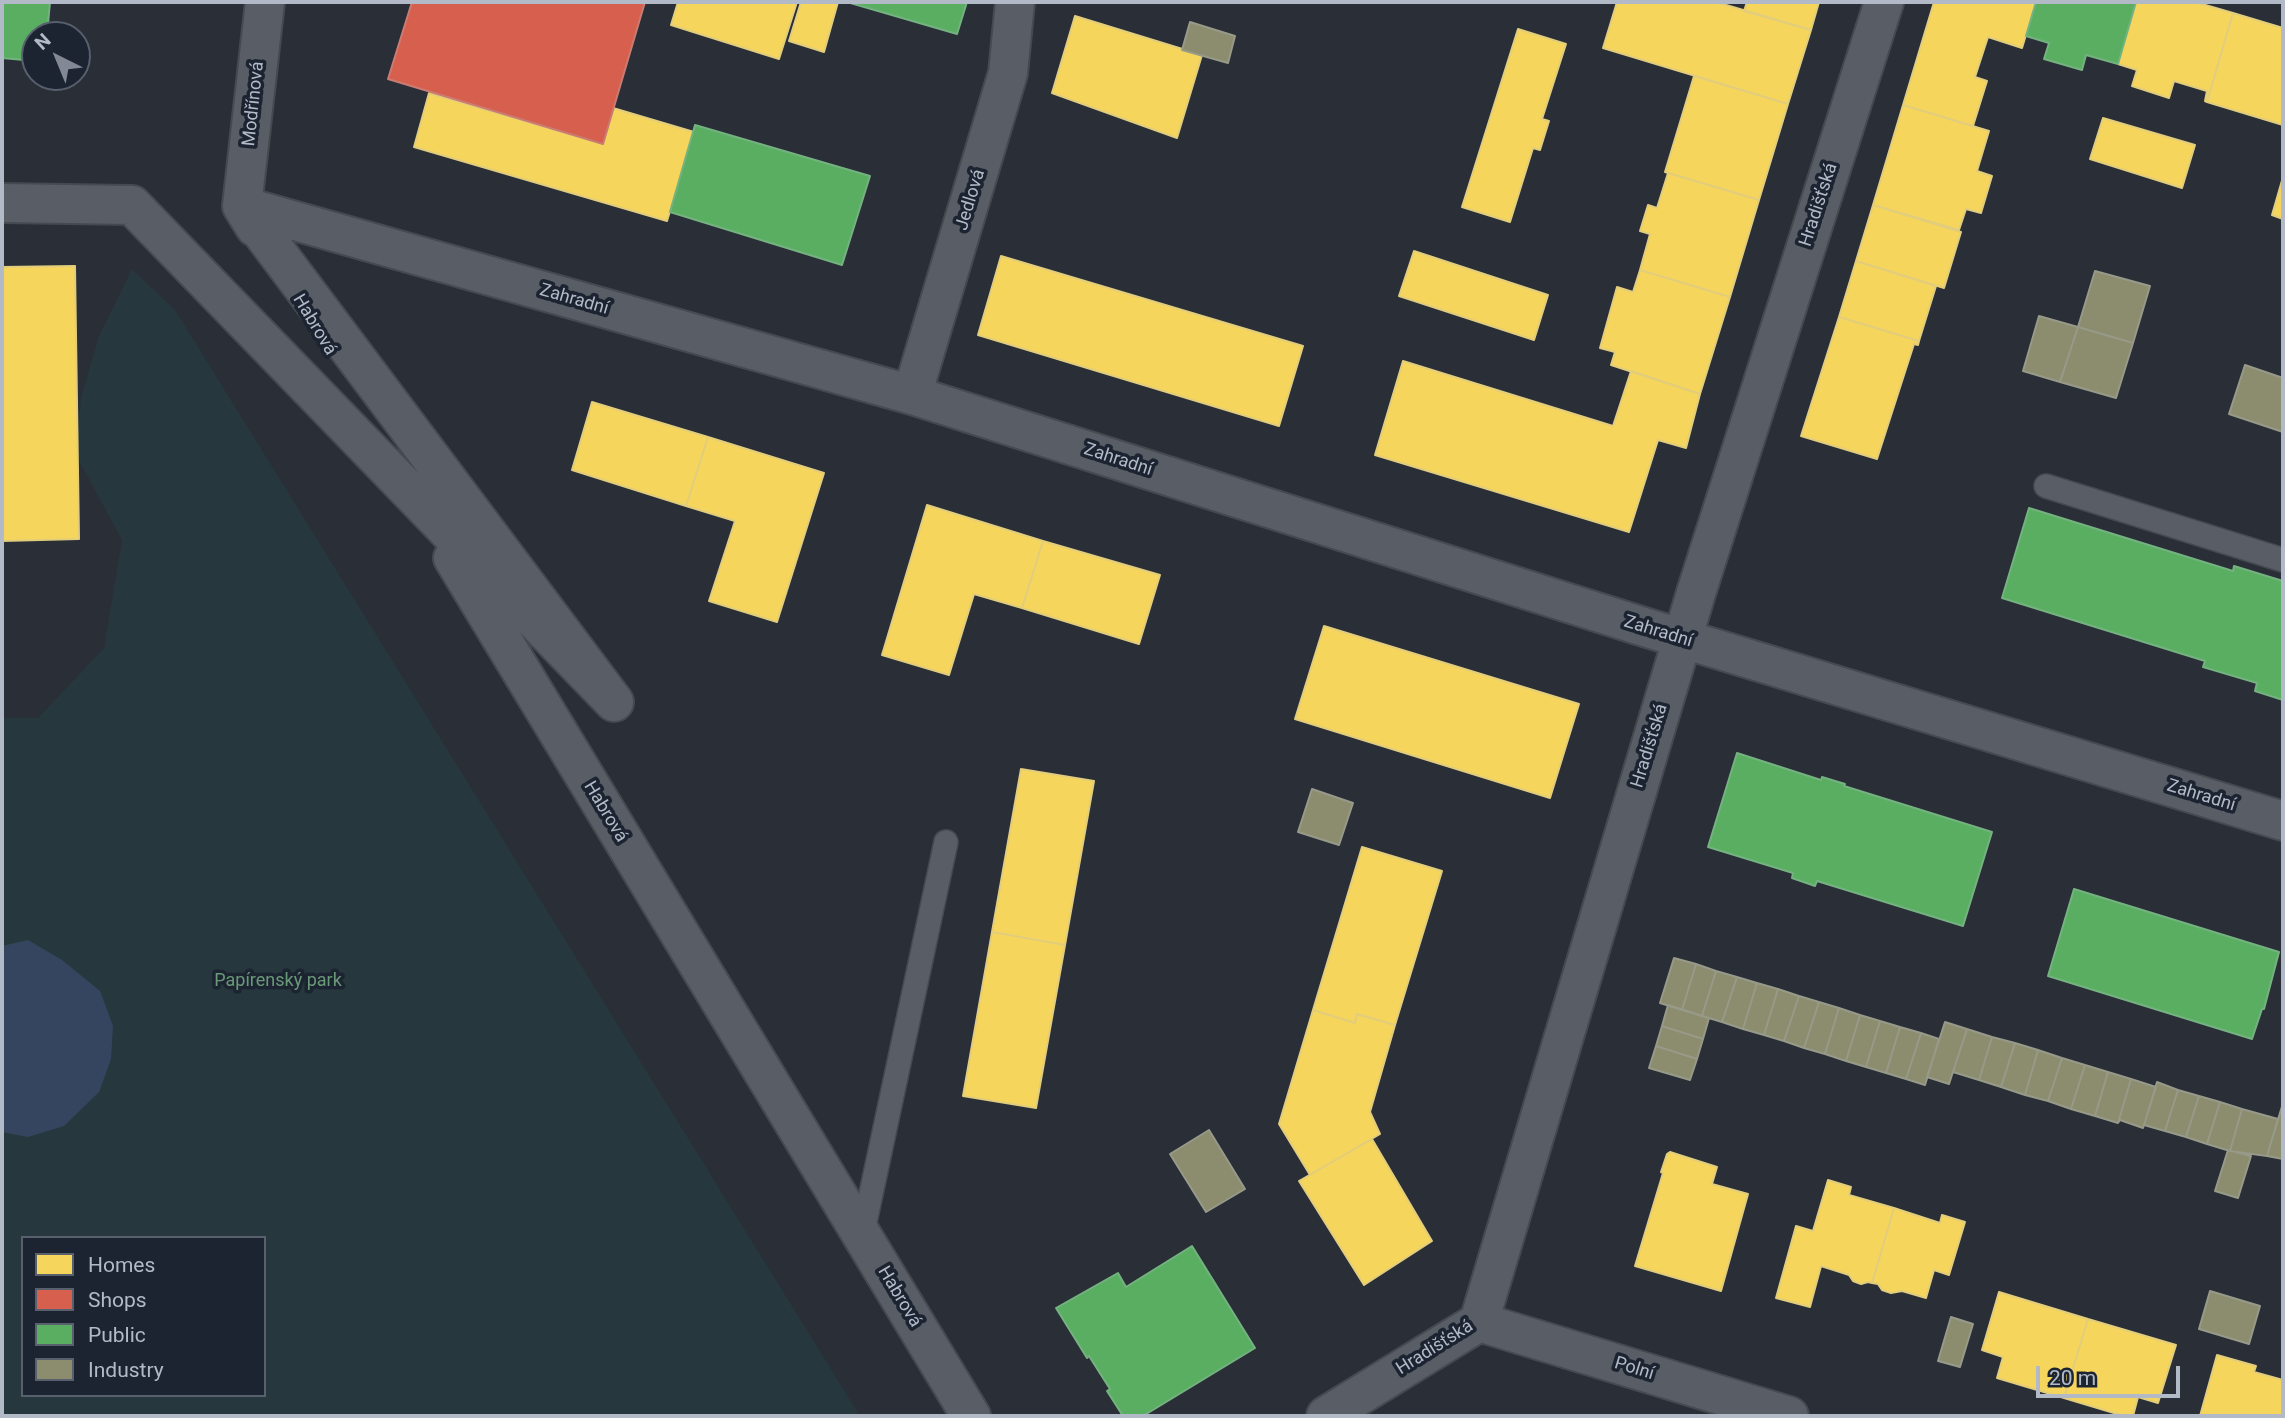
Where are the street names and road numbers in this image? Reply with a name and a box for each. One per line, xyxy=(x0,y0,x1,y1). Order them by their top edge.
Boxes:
street label: Modřínová xyxy=(239,61,269,147)
street label: Hradišťská xyxy=(1795,160,1843,250)
street label: Jedlová xyxy=(952,167,990,233)
street label: Zahradní xyxy=(537,280,611,320)
street label: Habrová xyxy=(287,291,341,359)
street label: Zahradní xyxy=(1081,439,1155,481)
street label: Zahradní xyxy=(1621,611,1695,653)
street label: Hradišťská xyxy=(1627,701,1673,791)
street label: Zahradní xyxy=(2164,775,2238,817)
street label: Habrová xyxy=(578,778,632,846)
street label: Habrová xyxy=(872,1263,926,1331)
street label: Hradišťská xyxy=(1393,1316,1477,1380)
street label: Polní xyxy=(1612,1353,1656,1385)

